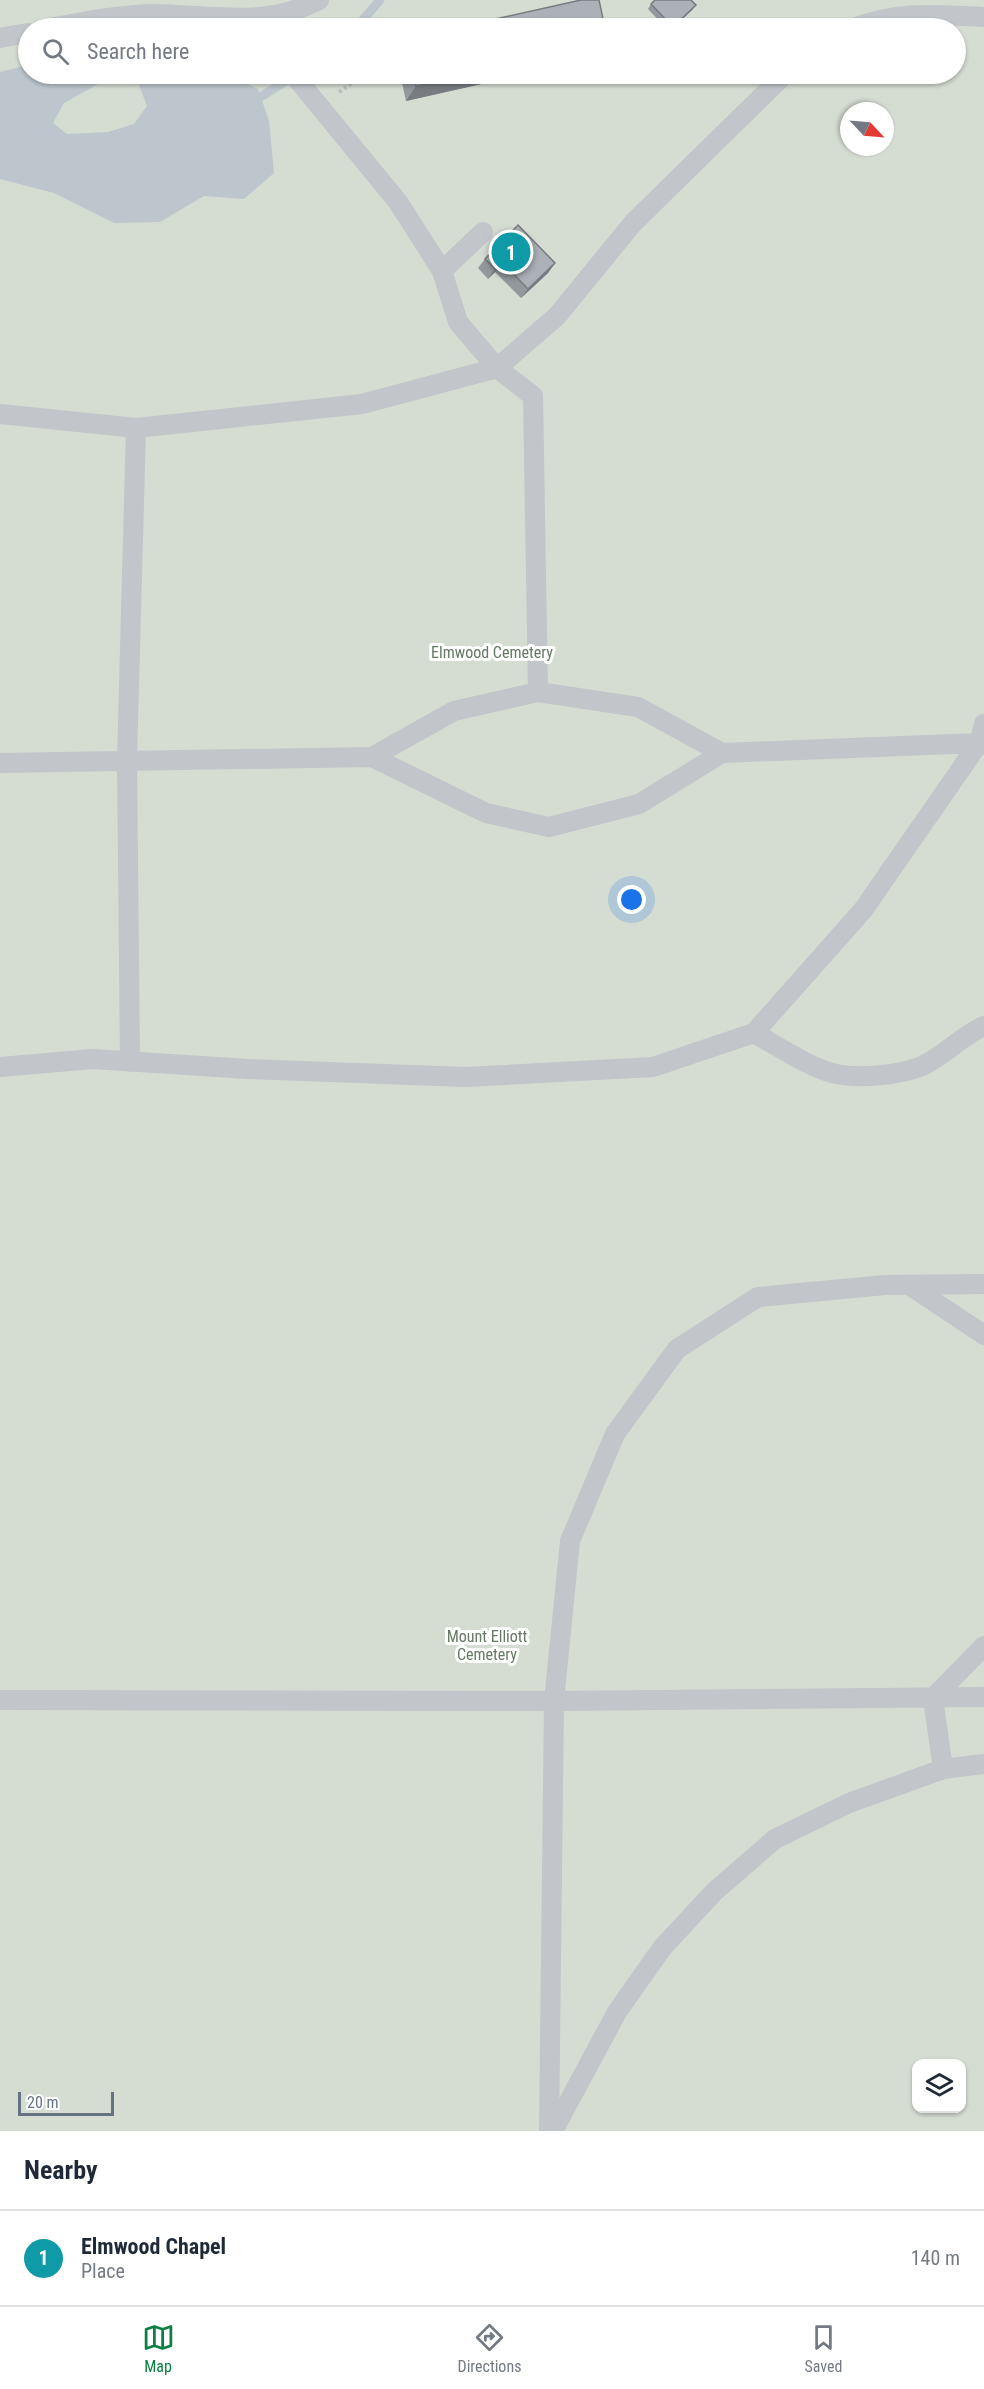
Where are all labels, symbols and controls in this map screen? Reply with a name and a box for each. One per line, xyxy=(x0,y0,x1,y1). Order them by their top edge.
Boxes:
search box xyxy=(18,18,966,84)
icon: search xyxy=(39,35,72,68)
text: Search here xyxy=(87,39,189,64)
north arrow xyxy=(840,102,894,156)
pin: 1 xyxy=(492,230,530,274)
park label: Elmwood Cemetery xyxy=(431,643,553,662)
your location xyxy=(617,885,646,914)
park label: Mount Elliott Cemetery xyxy=(447,1627,528,1664)
map controls xyxy=(912,2059,966,2113)
button: layers xyxy=(912,2059,966,2113)
scale bar xyxy=(18,2089,114,2116)
text: 20 m xyxy=(27,2093,59,2112)
text: Nearby xyxy=(24,2155,98,2185)
text: Elmwood Chapel xyxy=(81,2234,226,2259)
text: 1 xyxy=(38,2246,49,2270)
text: 140 m xyxy=(911,2246,960,2270)
text: Place xyxy=(81,2259,125,2283)
tab: Map xyxy=(142,2321,175,2376)
tab: Directions xyxy=(458,2321,521,2376)
tab: Saved xyxy=(804,2321,842,2376)

